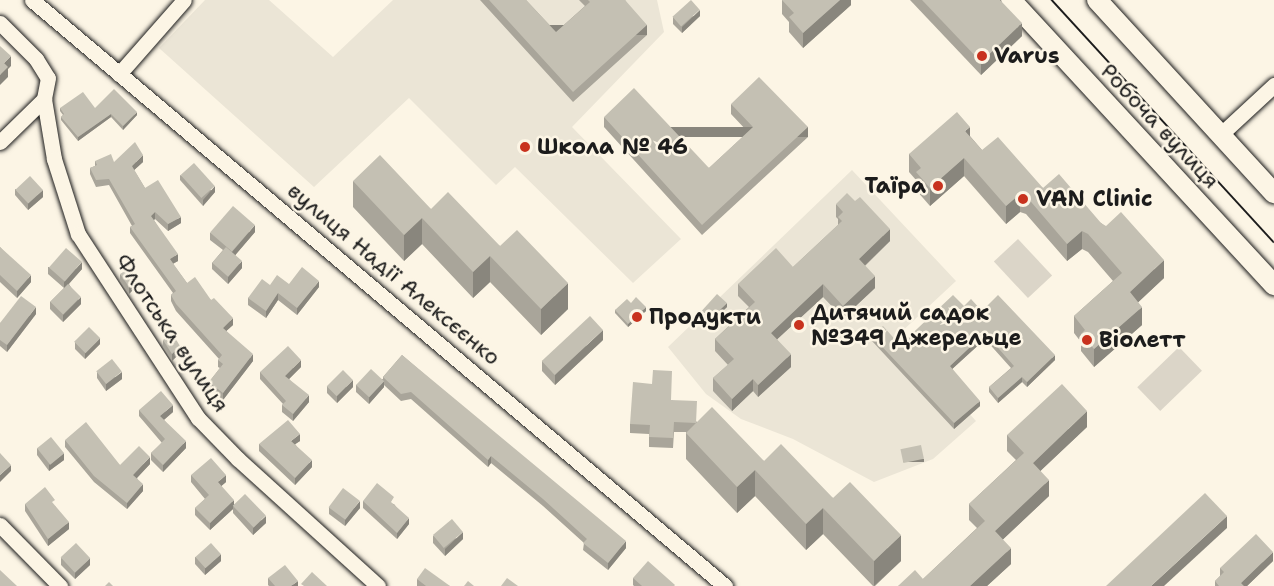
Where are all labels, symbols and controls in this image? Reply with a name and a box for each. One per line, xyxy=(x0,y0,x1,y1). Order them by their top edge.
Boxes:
place label: Varus xyxy=(994,43,1060,69)
marker: Varus xyxy=(975,49,989,63)
street label: Робоча вулиця xyxy=(1095,58,1225,194)
place label: Школа № 46 xyxy=(537,134,688,160)
marker: Школа № 46 xyxy=(518,140,532,154)
place label: Таїра xyxy=(864,173,926,199)
street label: вулиця Надії Алексєєнко xyxy=(282,177,506,371)
marker: Таїра xyxy=(931,179,945,193)
place label: VAN Clinic xyxy=(1036,186,1153,212)
marker: VAN Clinic xyxy=(1014,190,1032,208)
street label: Флотська вулиця xyxy=(109,249,235,417)
place label: Дитячий садок №349 Джерельце xyxy=(811,299,1022,350)
place label: Продукти xyxy=(649,304,761,330)
marker: Продукти xyxy=(630,310,644,324)
marker: Дитячий садок №349 Джерельце xyxy=(792,318,806,332)
place label: Віолетт xyxy=(1099,327,1186,353)
marker: Віолетт xyxy=(1080,333,1094,347)

